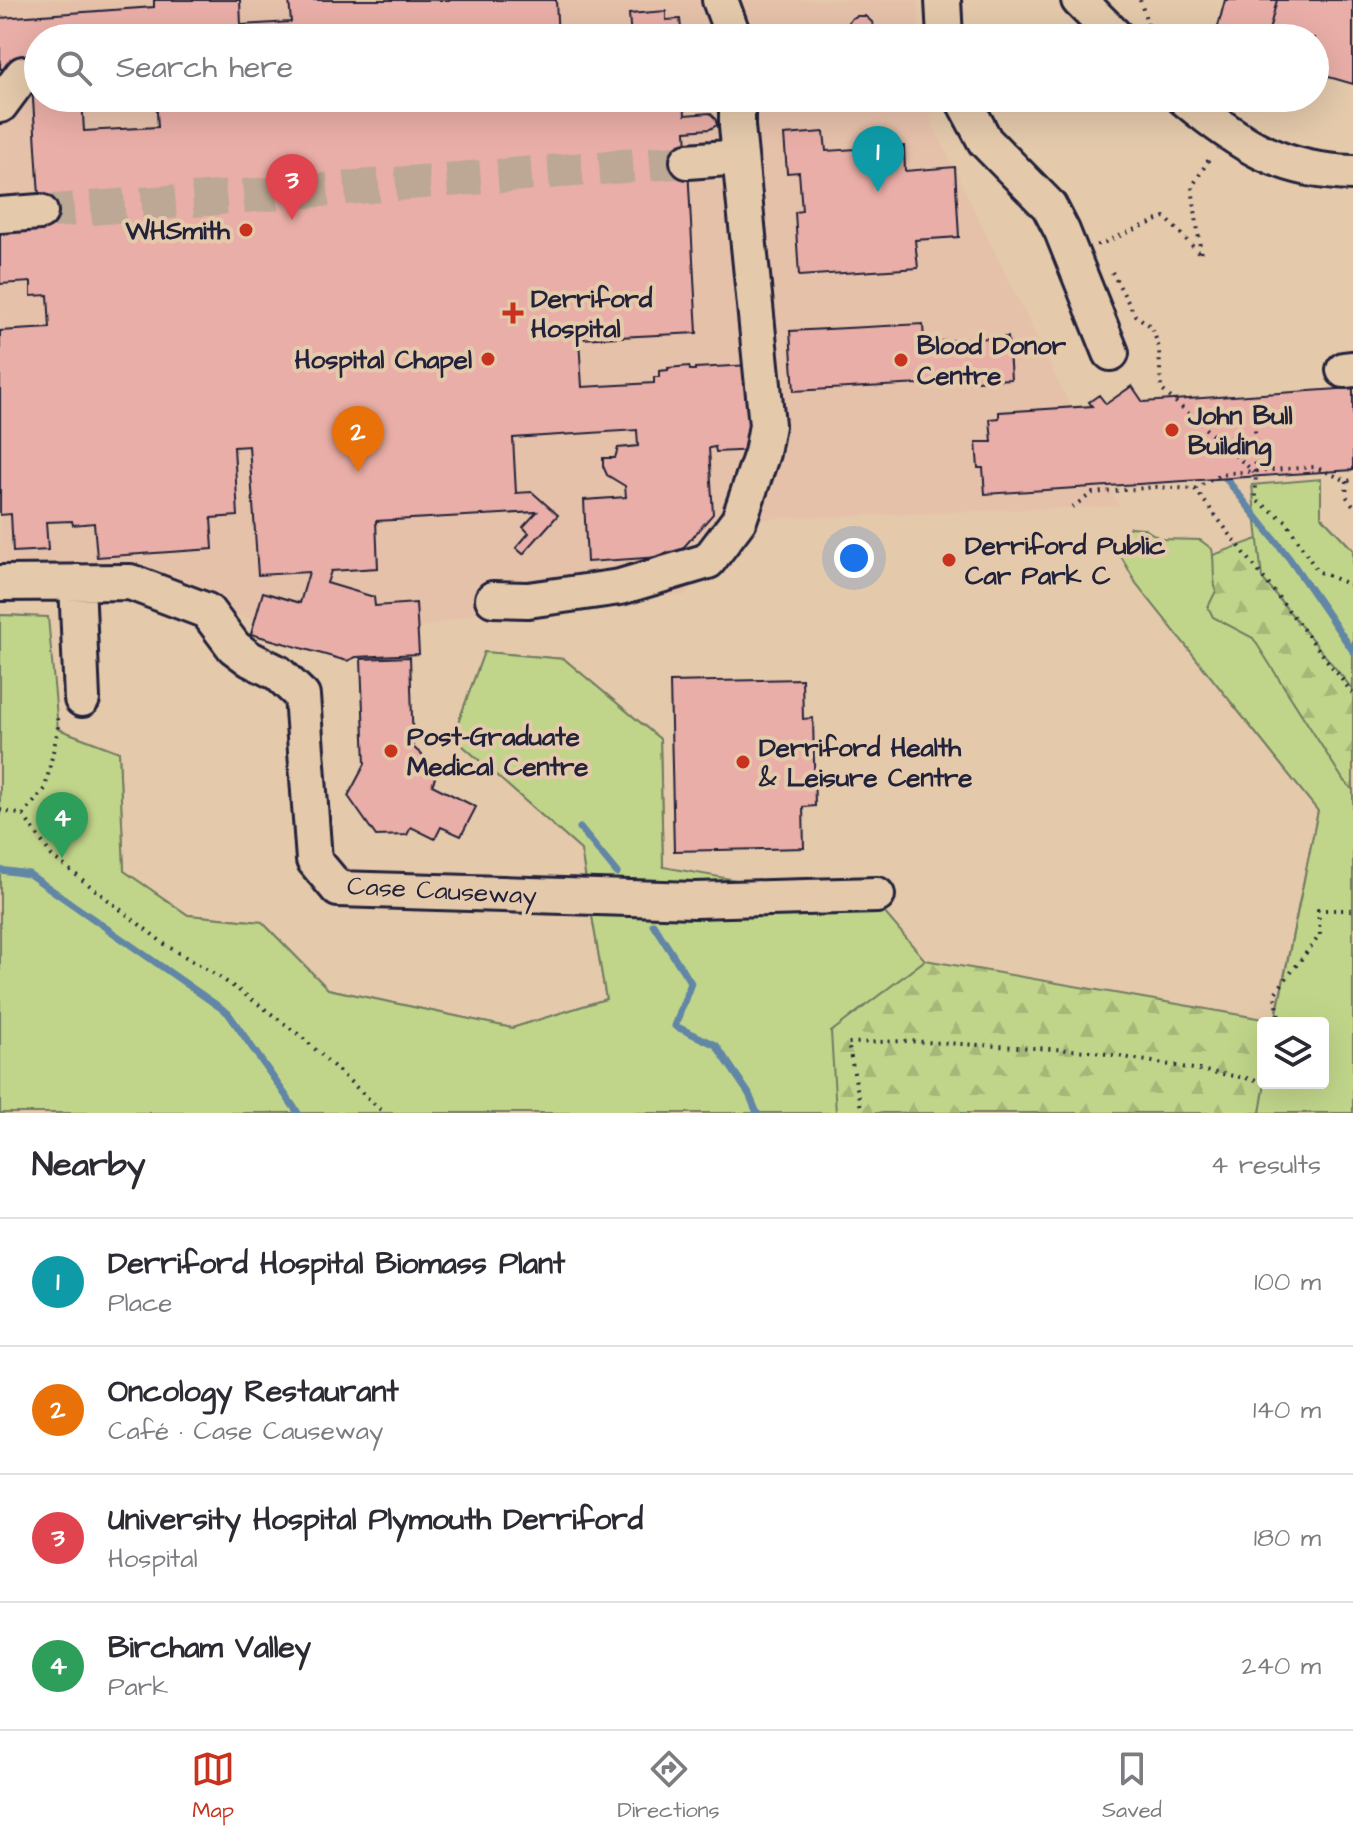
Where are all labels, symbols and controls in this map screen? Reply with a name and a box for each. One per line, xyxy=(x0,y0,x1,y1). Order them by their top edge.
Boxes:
search box xyxy=(24,24,1329,112)
icon: search xyxy=(52,46,96,90)
text: Search here xyxy=(116,47,293,89)
pin: 1 xyxy=(852,126,904,192)
pin: 3 xyxy=(266,154,318,220)
place label: WHSmith xyxy=(125,213,231,249)
marker: WHSmith xyxy=(237,221,255,239)
place label: Derriford Hospital xyxy=(531,281,653,347)
marker: Derriford Hospital xyxy=(502,302,524,324)
place label: Blood Donor Centre xyxy=(917,328,1067,394)
place label: Hospital Chapel xyxy=(295,342,472,378)
marker: Hospital Chapel xyxy=(479,350,497,368)
marker: Blood Donor Centre xyxy=(892,351,910,369)
place label: John Bull Building xyxy=(1187,398,1293,467)
pin: 2 xyxy=(332,406,384,472)
marker: John Bull Building xyxy=(1163,421,1181,439)
place label: Derriford Public Car Park C xyxy=(965,528,1166,594)
your location xyxy=(834,538,874,578)
marker: Derriford Public Car Park C xyxy=(940,551,958,569)
place label: Post-Graduate Medical Centre xyxy=(407,719,588,785)
place label: Derriford Health & Leisure Centre xyxy=(758,730,972,796)
marker: Post-Graduate Medical Centre xyxy=(382,742,400,760)
marker: Derriford Health & Leisure Centre xyxy=(734,753,752,771)
pin: 4 xyxy=(36,792,88,858)
street label: Case Causeway xyxy=(346,868,538,916)
map controls xyxy=(1257,1017,1329,1089)
button: layers xyxy=(1257,1017,1329,1089)
text: Nearby xyxy=(32,1141,146,1189)
text: 4 results xyxy=(1211,1147,1321,1183)
text: Derriford Hospital Biomass Plant xyxy=(108,1243,565,1285)
text: 1 xyxy=(56,1264,60,1300)
text: 100 m xyxy=(1254,1264,1321,1300)
text: Place xyxy=(108,1285,172,1321)
text: Oncology Restaurant xyxy=(108,1371,399,1413)
text: 2 xyxy=(51,1392,65,1428)
text: 140 m xyxy=(1253,1392,1321,1428)
text: Café · Case Causeway xyxy=(108,1413,383,1449)
text: University Hospital Plymouth Derriford xyxy=(108,1499,643,1541)
text: 3 xyxy=(51,1520,65,1556)
text: 180 m xyxy=(1254,1520,1321,1556)
text: Hospital xyxy=(108,1541,198,1577)
text: Bircham Valley xyxy=(108,1627,311,1669)
text: 4 xyxy=(49,1648,67,1684)
text: 240 m xyxy=(1241,1648,1321,1684)
text: Park xyxy=(108,1669,168,1705)
tab: Map xyxy=(191,1747,235,1826)
tab: Directions xyxy=(617,1747,720,1826)
tab: Saved xyxy=(1102,1747,1162,1826)

